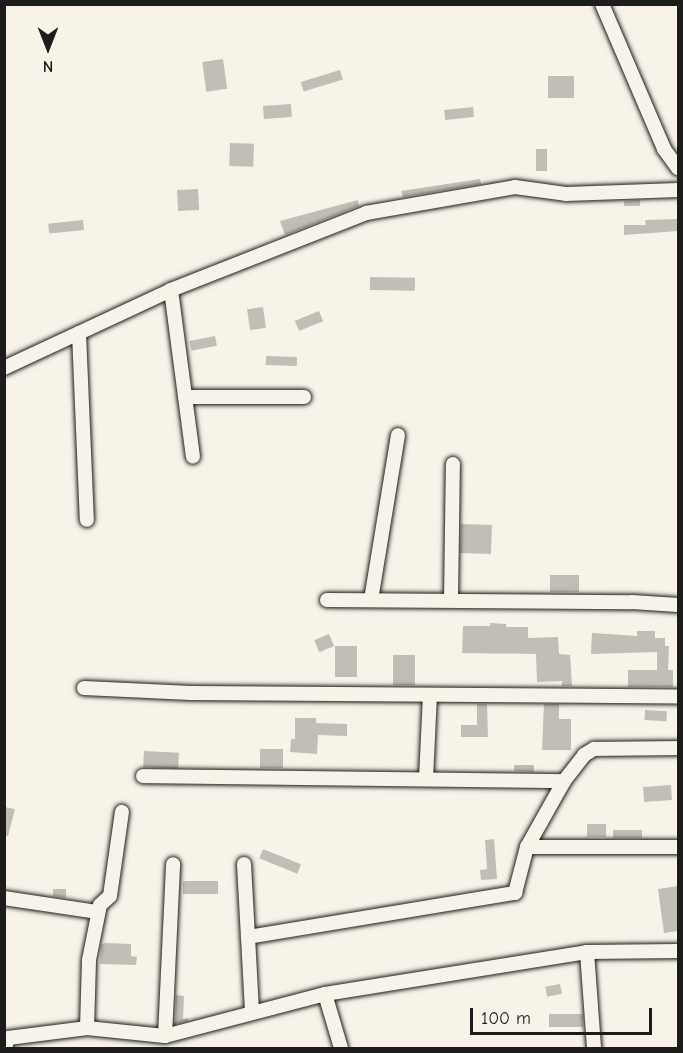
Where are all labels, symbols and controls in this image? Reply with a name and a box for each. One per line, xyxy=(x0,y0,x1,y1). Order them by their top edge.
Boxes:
north arrow xyxy=(18,18,78,78)
text: N xyxy=(43,57,53,75)
scale bar xyxy=(473,996,654,1034)
text: 100 m xyxy=(481,1008,531,1029)

